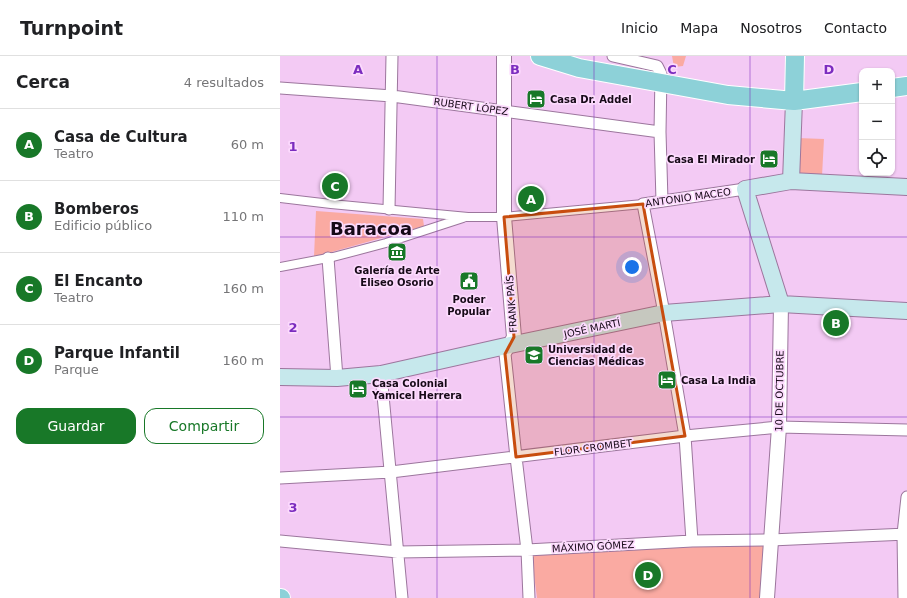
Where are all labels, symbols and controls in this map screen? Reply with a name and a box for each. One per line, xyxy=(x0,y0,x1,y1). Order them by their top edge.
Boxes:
text: Turnpoint xyxy=(20,17,123,39)
text: Inicio xyxy=(621,20,658,36)
text: Mapa xyxy=(680,20,718,36)
text: Nosotros xyxy=(740,20,802,36)
text: Contacto xyxy=(824,20,887,36)
text: A xyxy=(353,62,363,77)
text: B xyxy=(510,62,520,77)
text: C xyxy=(667,62,677,77)
text: D xyxy=(824,62,835,77)
map controls xyxy=(859,68,895,176)
button: + xyxy=(859,68,895,104)
text: Cerca xyxy=(16,72,70,92)
text: 4 resultados xyxy=(184,75,264,90)
hotel icon: Casa Dr. Addel xyxy=(525,88,547,110)
place label: Casa Dr. Addel xyxy=(550,94,632,105)
street label: RUBERT LÓPEZ xyxy=(433,95,509,117)
button: − xyxy=(859,104,895,140)
text: Casa de Cultura xyxy=(54,128,188,146)
text: A xyxy=(24,137,34,152)
text: 60 m xyxy=(231,137,264,152)
text: 1 xyxy=(288,139,298,154)
button: locate xyxy=(859,140,895,176)
text: Teatro xyxy=(54,146,94,161)
hotel icon: Casa El Mirador xyxy=(758,148,780,170)
place label: Casa El Mirador xyxy=(667,154,755,165)
pin: C xyxy=(322,171,348,201)
pin: A xyxy=(518,184,544,214)
street label: ANTONIO MACEO xyxy=(645,186,732,209)
text: Bomberos xyxy=(54,200,139,218)
text: B xyxy=(24,209,34,224)
text: 110 m xyxy=(222,209,264,224)
text: Edificio público xyxy=(54,218,152,233)
district label: Baracoa xyxy=(330,218,412,239)
museum icon: Galería de Arte Eliseo Osorio xyxy=(386,241,408,263)
your location xyxy=(622,257,642,277)
place label: Galería de Arte Eliseo Osorio xyxy=(354,265,440,288)
public building icon: Poder Popular xyxy=(458,270,480,292)
text: El Encanto xyxy=(54,272,143,290)
street label: FRANK PAÍS xyxy=(503,275,519,333)
text: C xyxy=(24,281,34,296)
text: 160 m xyxy=(222,281,264,296)
text: Teatro xyxy=(54,290,94,305)
place label: Poder Popular xyxy=(447,294,491,317)
pin: B xyxy=(823,308,849,338)
street label: JOSÉ MARTÍ xyxy=(562,316,621,340)
text: 2 xyxy=(288,320,298,335)
text: Parque Infantil xyxy=(54,344,180,362)
school or university icon: Universidad de Ciencias Médicas xyxy=(523,344,545,366)
place label: Universidad de Ciencias Médicas xyxy=(548,344,644,367)
street label: 10 DE OCTUBRE xyxy=(773,350,786,432)
text: D xyxy=(24,353,34,368)
text: 160 m xyxy=(222,353,264,368)
text: Parque xyxy=(54,362,99,377)
hotel icon: Casa La India xyxy=(656,369,678,391)
place label: Casa La India xyxy=(681,375,756,386)
hotel icon: Casa Colonial Yamicel Herrera xyxy=(347,378,369,400)
place label: Casa Colonial Yamicel Herrera xyxy=(371,378,462,401)
button: Guardar xyxy=(16,408,136,444)
button: Compartir xyxy=(144,408,264,444)
street label: FLOR CROMBET xyxy=(553,437,634,458)
text: 3 xyxy=(288,500,298,515)
street label: MÁXIMO GÓMEZ xyxy=(552,538,635,554)
pin: D xyxy=(635,560,661,590)

